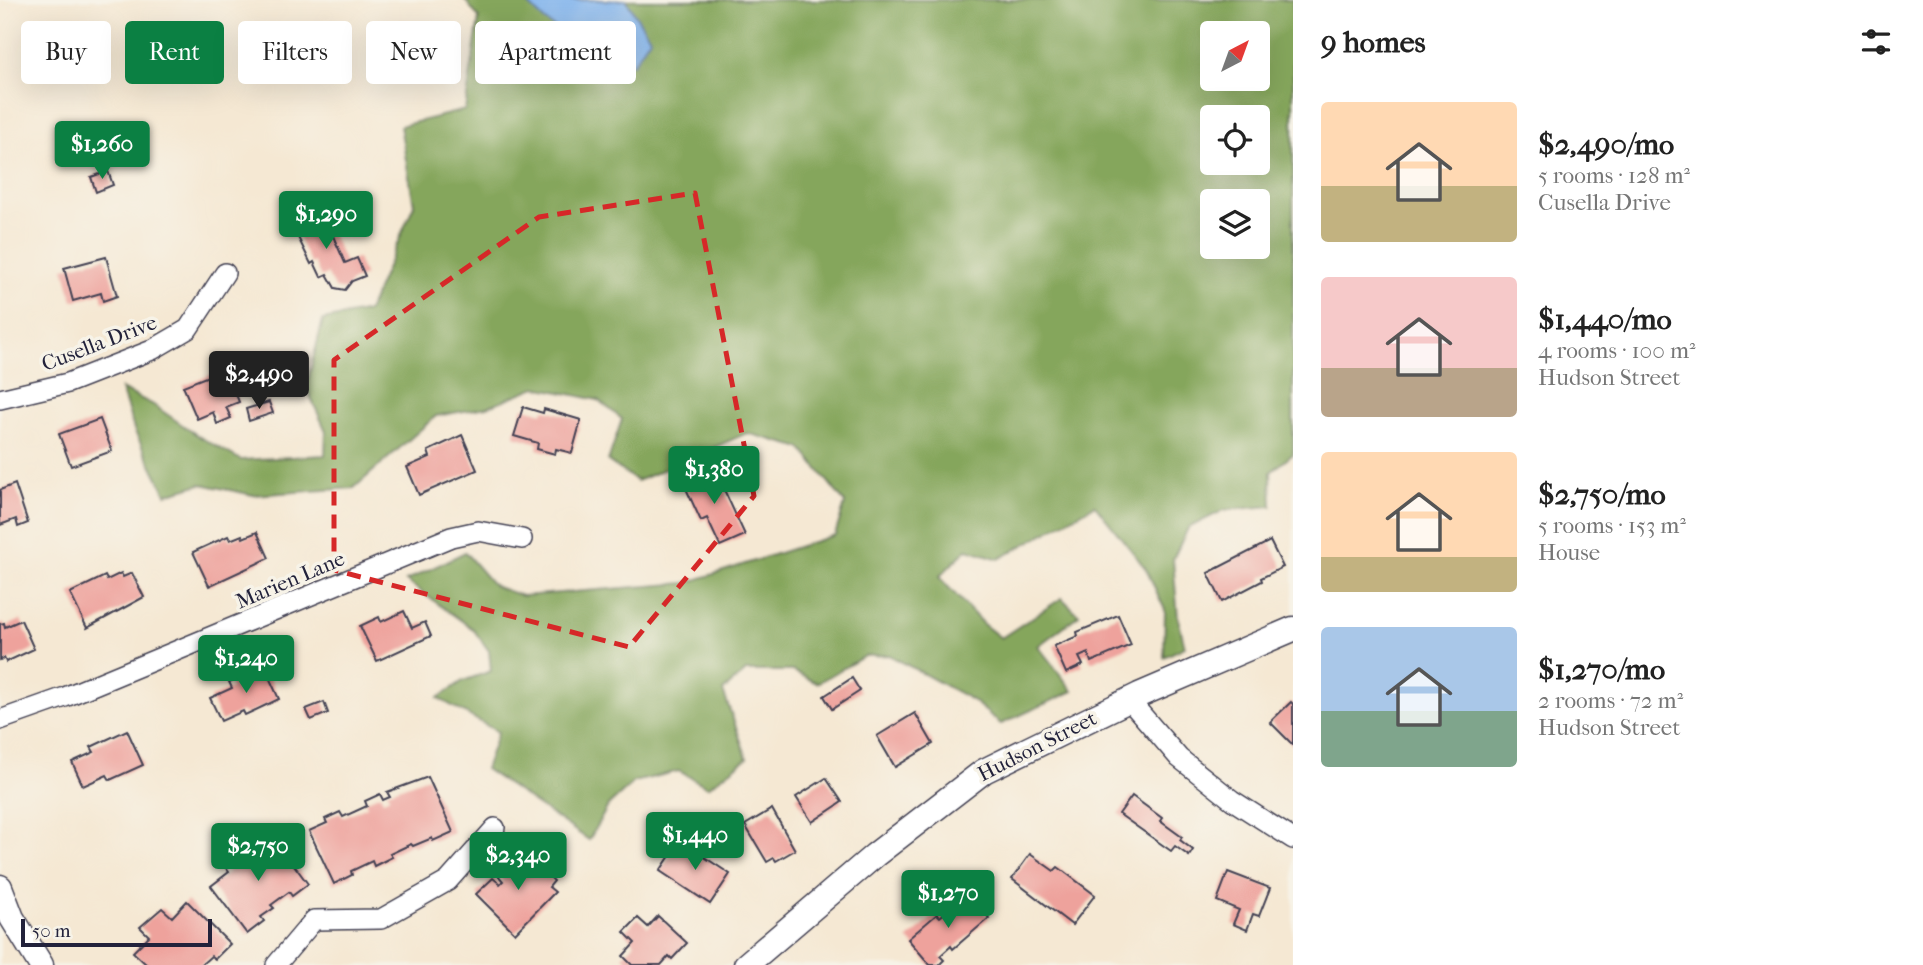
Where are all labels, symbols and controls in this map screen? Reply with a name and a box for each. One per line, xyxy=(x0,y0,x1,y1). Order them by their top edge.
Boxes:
chip: Buy xyxy=(21,21,111,84)
chip: Rent xyxy=(125,21,224,84)
chip: Filters xyxy=(238,21,352,84)
chip: New xyxy=(366,21,461,84)
chip: Apartment xyxy=(475,21,636,84)
north arrow xyxy=(1200,21,1270,91)
map controls xyxy=(1200,21,1270,259)
icon: filters xyxy=(1857,23,1895,61)
text: 9 homes xyxy=(1321,25,1426,60)
button: locate xyxy=(1200,105,1270,175)
pin: $1,260 xyxy=(45,122,159,181)
text: $2,490/mo xyxy=(1538,127,1674,162)
text: $1,260 xyxy=(71,130,133,157)
icon: home xyxy=(1377,130,1461,214)
text: 5 rooms · 128 m² xyxy=(1538,162,1690,189)
button: layers xyxy=(1200,189,1270,259)
text: Cusella Drive xyxy=(1538,189,1671,216)
pin: $1,290 xyxy=(269,191,383,251)
text: $1,290 xyxy=(295,200,357,227)
text: $1,440/mo xyxy=(1538,302,1672,337)
icon: home xyxy=(1377,305,1461,389)
street label: Cusella Drive xyxy=(38,310,160,376)
text: 4 rooms · 100 m² xyxy=(1538,337,1696,364)
pin: $2,490 xyxy=(202,352,316,411)
text: $2,490 xyxy=(225,360,293,387)
text: Hudson Street xyxy=(1538,364,1680,391)
pin: $1,380 xyxy=(657,447,771,506)
text: $1,380 xyxy=(684,455,744,482)
text: $2,750/mo xyxy=(1538,477,1666,512)
icon: home xyxy=(1377,480,1461,564)
text: 5 rooms · 153 m² xyxy=(1538,512,1686,539)
text: House xyxy=(1538,539,1600,566)
street label: Marien Lane xyxy=(232,546,348,614)
pin: $1,240 xyxy=(189,636,303,695)
text: $1,240 xyxy=(214,644,278,671)
text: $1,270/mo xyxy=(1538,652,1665,687)
icon: home xyxy=(1377,655,1461,739)
text: 2 rooms · 72 m² xyxy=(1538,687,1683,714)
street label: Hudson Street xyxy=(974,706,1101,786)
text: Hudson Street xyxy=(1538,714,1680,741)
pin: $1,440 xyxy=(638,812,752,872)
text: $1,440 xyxy=(662,821,728,848)
pin: $2,750 xyxy=(201,824,315,883)
text: $2,750 xyxy=(227,832,289,859)
pin: $2,340 xyxy=(461,832,575,892)
text: $2,340 xyxy=(486,841,550,868)
pin: $1,270 xyxy=(891,870,1005,930)
text: $1,270 xyxy=(917,879,979,906)
scale bar xyxy=(21,916,212,948)
text: 50 m xyxy=(32,920,71,942)

